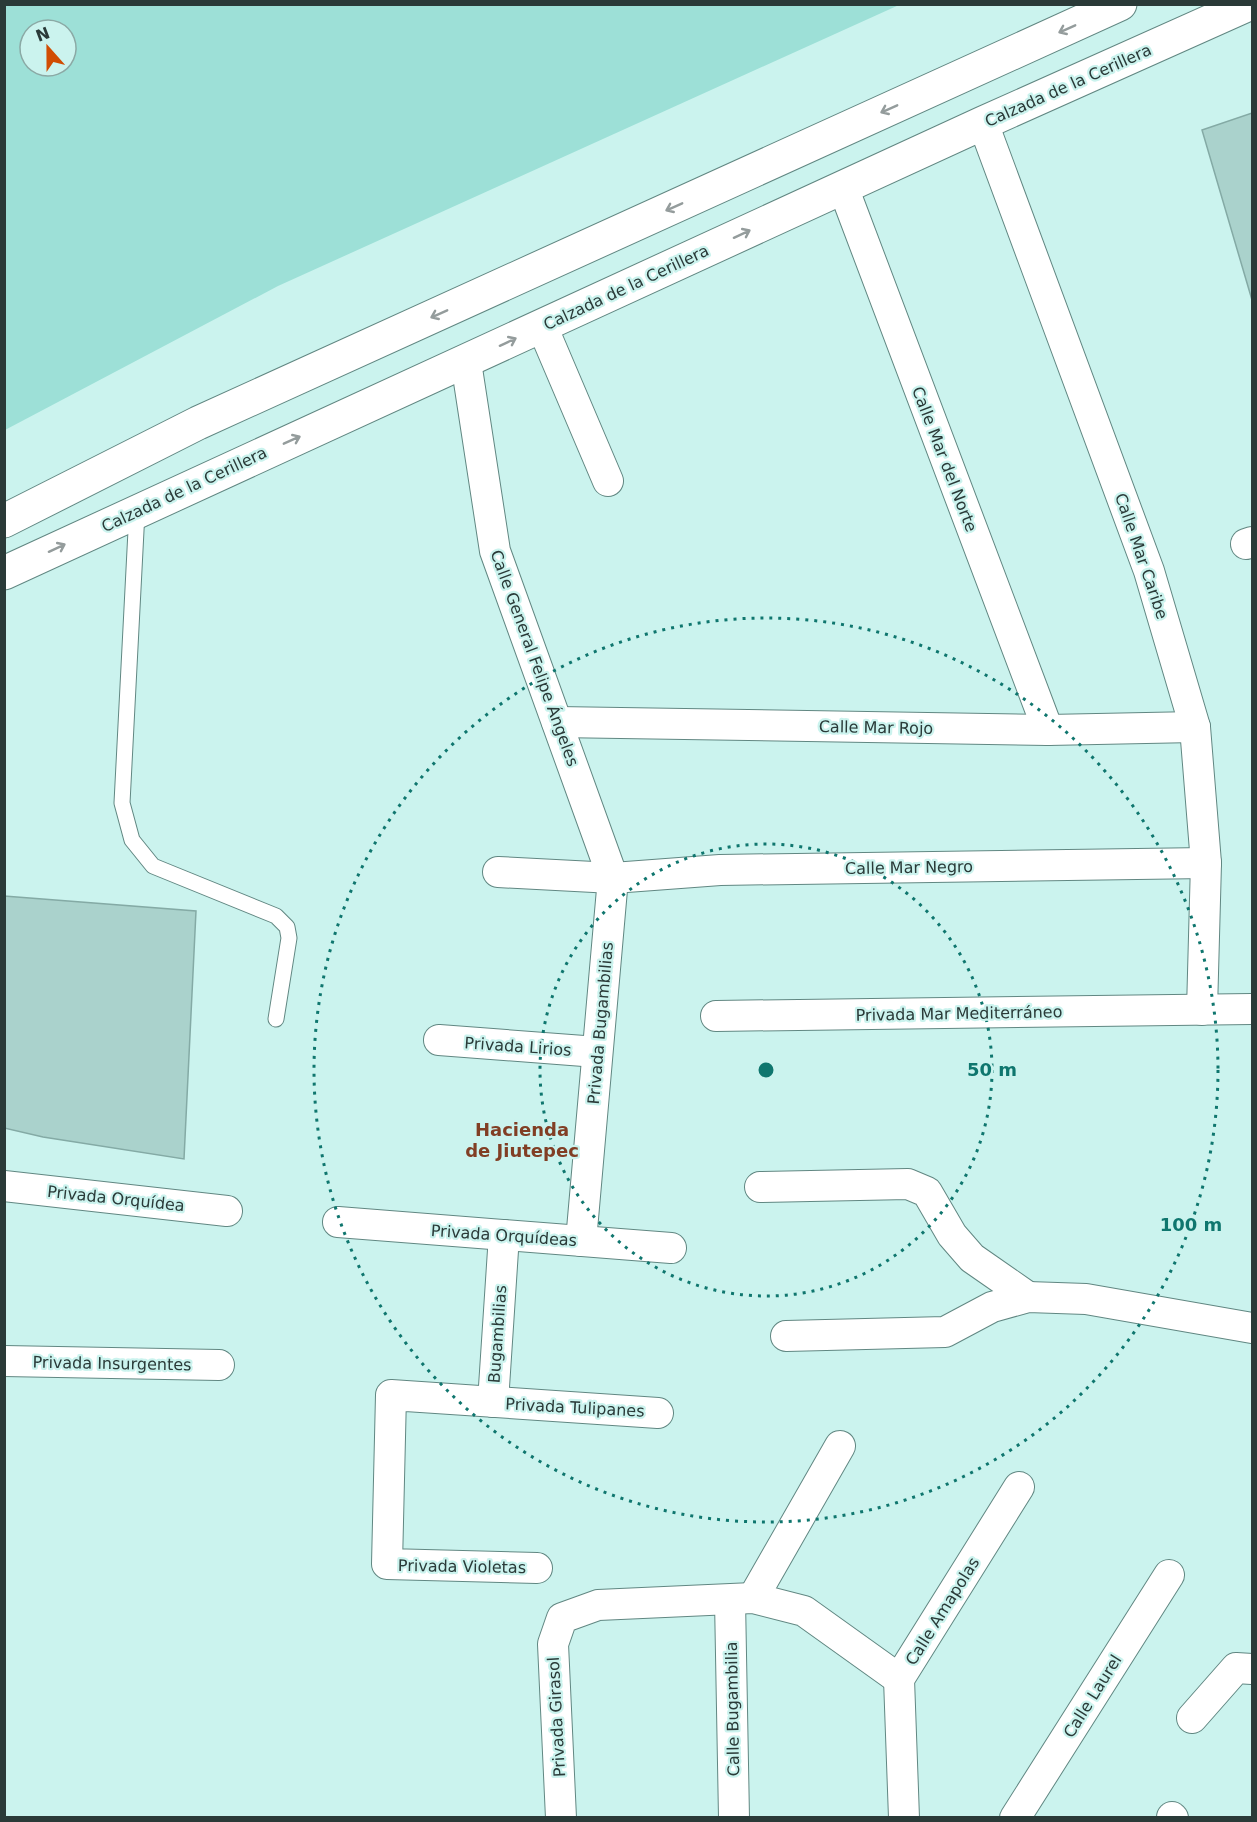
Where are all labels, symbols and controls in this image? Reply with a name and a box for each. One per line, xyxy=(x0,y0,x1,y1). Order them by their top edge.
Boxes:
north arrow xyxy=(18,18,78,78)
text: N xyxy=(33,23,52,46)
one-way arrow xyxy=(1058,24,1076,35)
street label: Calzada de la Cerillera xyxy=(982,40,1154,131)
one-way arrow xyxy=(881,104,899,116)
one-way arrow xyxy=(665,202,683,213)
one-way arrow xyxy=(732,227,750,239)
street label: Calzada de la Cerillera xyxy=(541,241,712,334)
one-way arrow xyxy=(430,308,448,320)
one-way arrow xyxy=(498,336,516,348)
street label: Calle Mar del Norte xyxy=(908,384,981,534)
one-way arrow xyxy=(282,434,300,445)
street label: Calzada de la Cerillera xyxy=(99,443,270,536)
street label: Calle Mar Caribe xyxy=(1111,491,1172,622)
one-way arrow xyxy=(48,541,66,553)
street label: Calle General Felipe Ángeles xyxy=(486,547,583,769)
street label: Calle Mar Rojo xyxy=(819,717,933,738)
street label: Calle Mar Negro xyxy=(845,857,973,878)
street label: Privada Bugambilias xyxy=(584,941,617,1105)
street label: Privada Mar Mediterráneo xyxy=(855,1002,1063,1025)
street label: Privada Lirios xyxy=(464,1033,572,1060)
text: 50 m xyxy=(967,1059,1017,1080)
centre of rings xyxy=(756,1060,776,1080)
district label: Hacienda de Jiutepec xyxy=(465,1119,579,1161)
street label: Privada Orquídea xyxy=(46,1182,186,1215)
text: 100 m xyxy=(1160,1214,1222,1235)
street label: Privada Orquídeas xyxy=(430,1221,578,1250)
street label: Bugambilias xyxy=(485,1284,510,1384)
street label: Privada Insurgentes xyxy=(32,1353,192,1374)
street label: Privada Tulipanes xyxy=(505,1394,645,1421)
street label: Calle Amapolas xyxy=(902,1554,983,1669)
street label: Privada Violetas xyxy=(398,1556,526,1577)
street label: Calle Bugambilia xyxy=(722,1641,743,1777)
street label: Calle Laurel xyxy=(1059,1651,1125,1741)
street label: Privada Girasol xyxy=(544,1656,569,1778)

